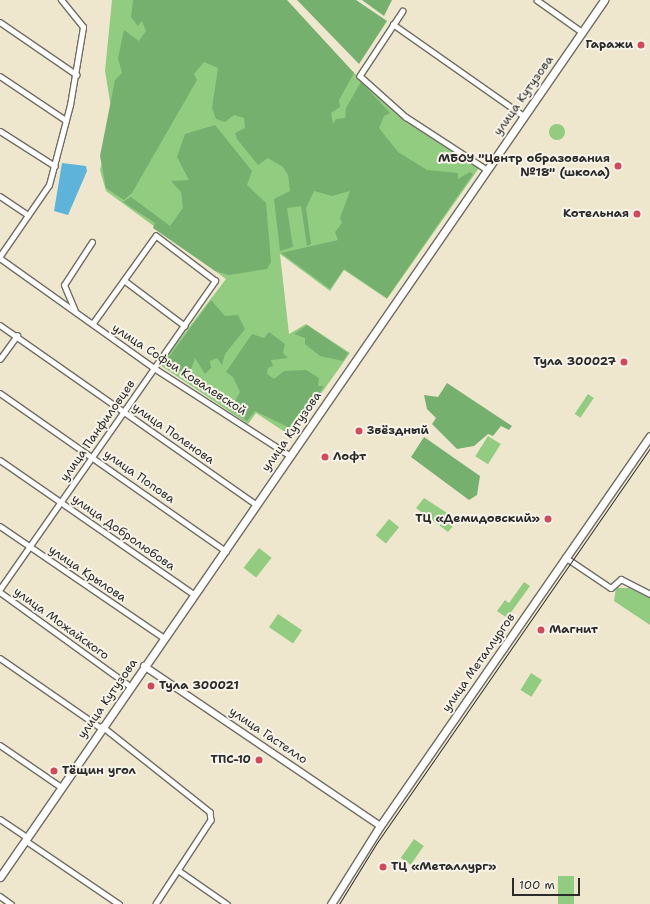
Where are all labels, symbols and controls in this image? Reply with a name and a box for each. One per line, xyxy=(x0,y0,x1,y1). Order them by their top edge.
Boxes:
place label: Гаражи xyxy=(586,38,633,52)
marker: Гаражи xyxy=(636,40,646,50)
street label: улица Кутузова xyxy=(491,53,557,139)
place label: МБОУ "Центр образования №18" (школа) xyxy=(438,152,610,180)
marker: МБОУ "Центр образования №18" (школа) xyxy=(613,161,623,171)
place label: Котельная xyxy=(563,207,629,221)
marker: Котельная xyxy=(632,209,642,219)
street label: улица Софьи Ковалевской xyxy=(109,321,249,419)
place label: Тула 300027 xyxy=(533,355,616,369)
marker: Тула 300027 xyxy=(619,357,629,367)
street label: улица Панфиловцев xyxy=(58,377,138,485)
street label: улица Кутузова xyxy=(259,389,325,475)
street label: улица Поленова xyxy=(129,400,217,468)
place label: Звёздный xyxy=(367,424,429,438)
marker: Звёздный xyxy=(354,426,364,436)
street label: улица Попова xyxy=(101,447,177,507)
place label: Лофт xyxy=(333,450,366,464)
marker: Лофт xyxy=(320,452,330,462)
street label: улица Добролюбова xyxy=(69,492,177,574)
place label: ТЦ «Демидовский» xyxy=(415,512,540,526)
marker: ТЦ «Демидовский» xyxy=(543,514,553,524)
street label: улица Крылова xyxy=(45,543,129,605)
street label: улица Можайского xyxy=(11,585,111,663)
street label: улица Металлургов xyxy=(440,611,518,715)
place label: Магнит xyxy=(549,623,598,637)
marker: Магнит xyxy=(536,625,546,635)
street label: улица Кутузова xyxy=(75,656,141,742)
place label: Тула 300021 xyxy=(159,679,239,693)
marker: Тула 300021 xyxy=(146,681,156,691)
street label: улица Гастелло xyxy=(226,705,310,767)
place label: ТПС-10 xyxy=(210,753,251,767)
marker: ТПС-10 xyxy=(254,755,264,765)
place label: Тёщин угол xyxy=(62,764,136,778)
marker: Тёщин угол xyxy=(49,766,59,776)
place label: ТЦ «Металлург» xyxy=(391,860,496,874)
marker: ТЦ «Металлург» xyxy=(378,862,388,872)
scale bar xyxy=(514,870,582,896)
text: 100 m xyxy=(519,877,555,893)

